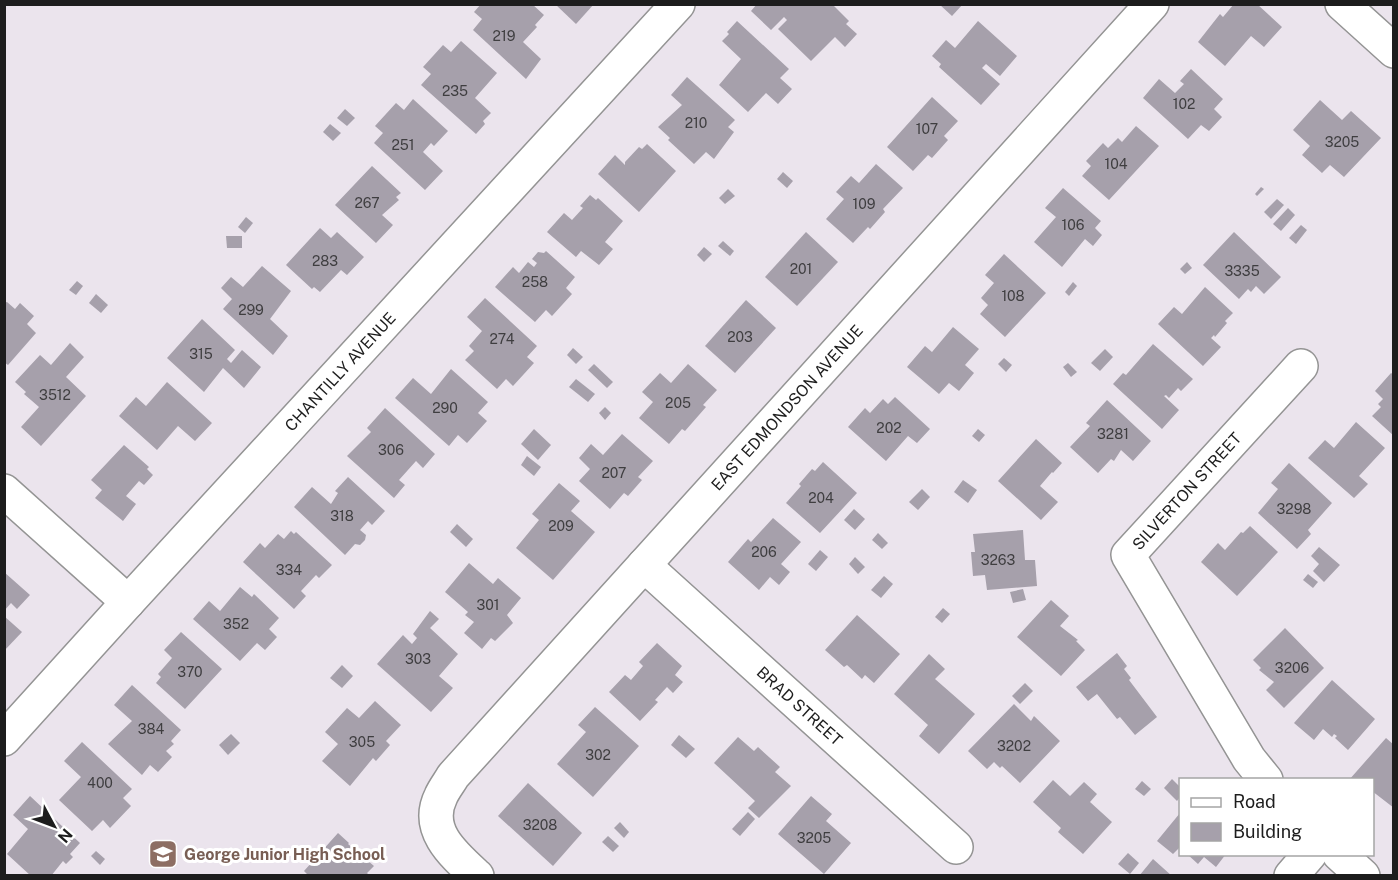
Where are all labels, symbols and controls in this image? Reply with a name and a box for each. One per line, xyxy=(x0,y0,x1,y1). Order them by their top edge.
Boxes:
house number: 219 xyxy=(493,28,516,44)
house number: 235 xyxy=(442,83,468,99)
house number: 102 xyxy=(1173,96,1195,112)
house number: 210 xyxy=(685,115,707,131)
house number: 107 xyxy=(916,121,938,137)
house number: 3205 xyxy=(1325,134,1359,150)
house number: 251 xyxy=(391,137,415,153)
house number: 104 xyxy=(1104,156,1128,172)
house number: 267 xyxy=(354,195,380,211)
house number: 109 xyxy=(853,196,876,212)
house number: 106 xyxy=(1062,217,1085,233)
house number: 283 xyxy=(312,253,338,269)
house number: 201 xyxy=(790,261,812,277)
house number: 3335 xyxy=(1224,263,1260,279)
house number: 258 xyxy=(522,274,548,290)
house number: 108 xyxy=(1001,288,1025,304)
house number: 299 xyxy=(238,302,264,318)
street label: CHANTILLY AVENUE xyxy=(281,308,400,435)
street label: EAST EDMONDSON AVENUE xyxy=(707,321,867,495)
house number: 203 xyxy=(727,329,753,345)
house number: 274 xyxy=(489,331,515,347)
house number: 315 xyxy=(189,346,213,362)
house number: 3512 xyxy=(39,387,71,403)
house number: 205 xyxy=(665,395,691,411)
house number: 290 xyxy=(432,400,458,416)
house number: 202 xyxy=(876,420,902,436)
house number: 3281 xyxy=(1097,426,1129,442)
street label: SILVERTON STREET xyxy=(1128,428,1246,554)
house number: 306 xyxy=(378,442,404,458)
house number: 207 xyxy=(601,465,627,481)
house number: 204 xyxy=(808,490,834,506)
house number: 3298 xyxy=(1277,501,1311,517)
house number: 318 xyxy=(330,508,354,524)
house number: 209 xyxy=(548,518,574,534)
house number: 206 xyxy=(751,544,777,560)
house number: 3263 xyxy=(981,552,1015,568)
house number: 334 xyxy=(276,562,302,578)
house number: 301 xyxy=(477,597,500,613)
house number: 352 xyxy=(223,616,249,632)
house number: 303 xyxy=(405,651,431,667)
house number: 3206 xyxy=(1275,660,1309,676)
street label: BRAD STREET xyxy=(753,663,847,750)
house number: 370 xyxy=(177,664,203,680)
house number: 384 xyxy=(138,721,164,737)
house number: 305 xyxy=(349,734,375,750)
house number: 3202 xyxy=(997,738,1031,754)
house number: 302 xyxy=(585,747,611,763)
house number: 400 xyxy=(87,775,113,791)
legend xyxy=(1179,778,1374,856)
text: Road xyxy=(1233,791,1276,812)
north arrow xyxy=(24,796,84,856)
house number: 3208 xyxy=(523,817,557,833)
text: Building xyxy=(1233,821,1302,842)
text: N xyxy=(54,825,76,846)
house number: 3205 xyxy=(797,830,831,846)
school or university icon: George Junior High School xyxy=(147,838,179,870)
place label: George Junior High School xyxy=(184,845,385,864)

